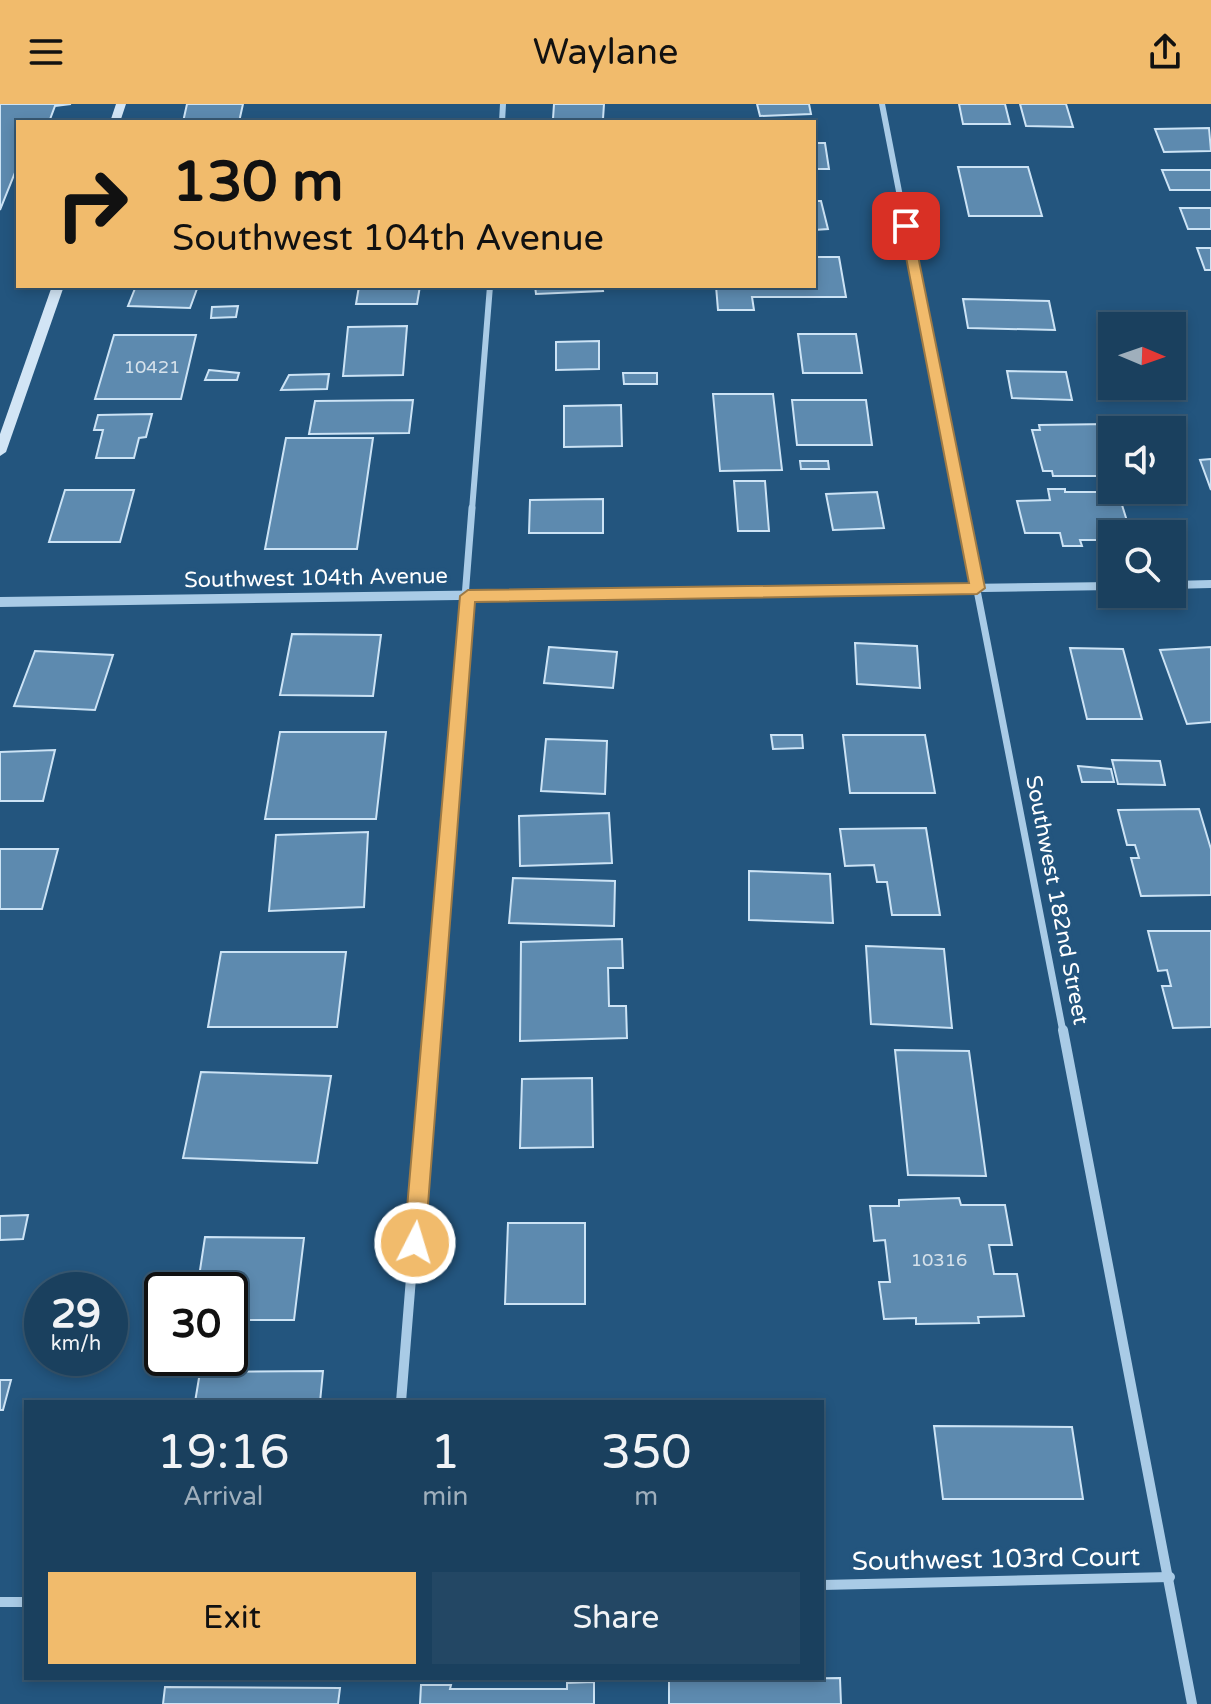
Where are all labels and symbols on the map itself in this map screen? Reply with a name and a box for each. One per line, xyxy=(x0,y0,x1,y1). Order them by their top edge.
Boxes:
pin xyxy=(872,192,940,260)
north arrow xyxy=(1098,312,1186,400)
house number: 10421 xyxy=(124,356,180,378)
street label: Southwest 104th Avenue xyxy=(184,563,448,593)
street label: Southwest 182nd Street xyxy=(1020,773,1094,1027)
position arrow xyxy=(373,1201,457,1285)
house number: 10316 xyxy=(911,1249,967,1271)
speed limit sign: 30 xyxy=(144,1272,248,1376)
street label: Southwest 103rd Court xyxy=(852,1541,1140,1577)

